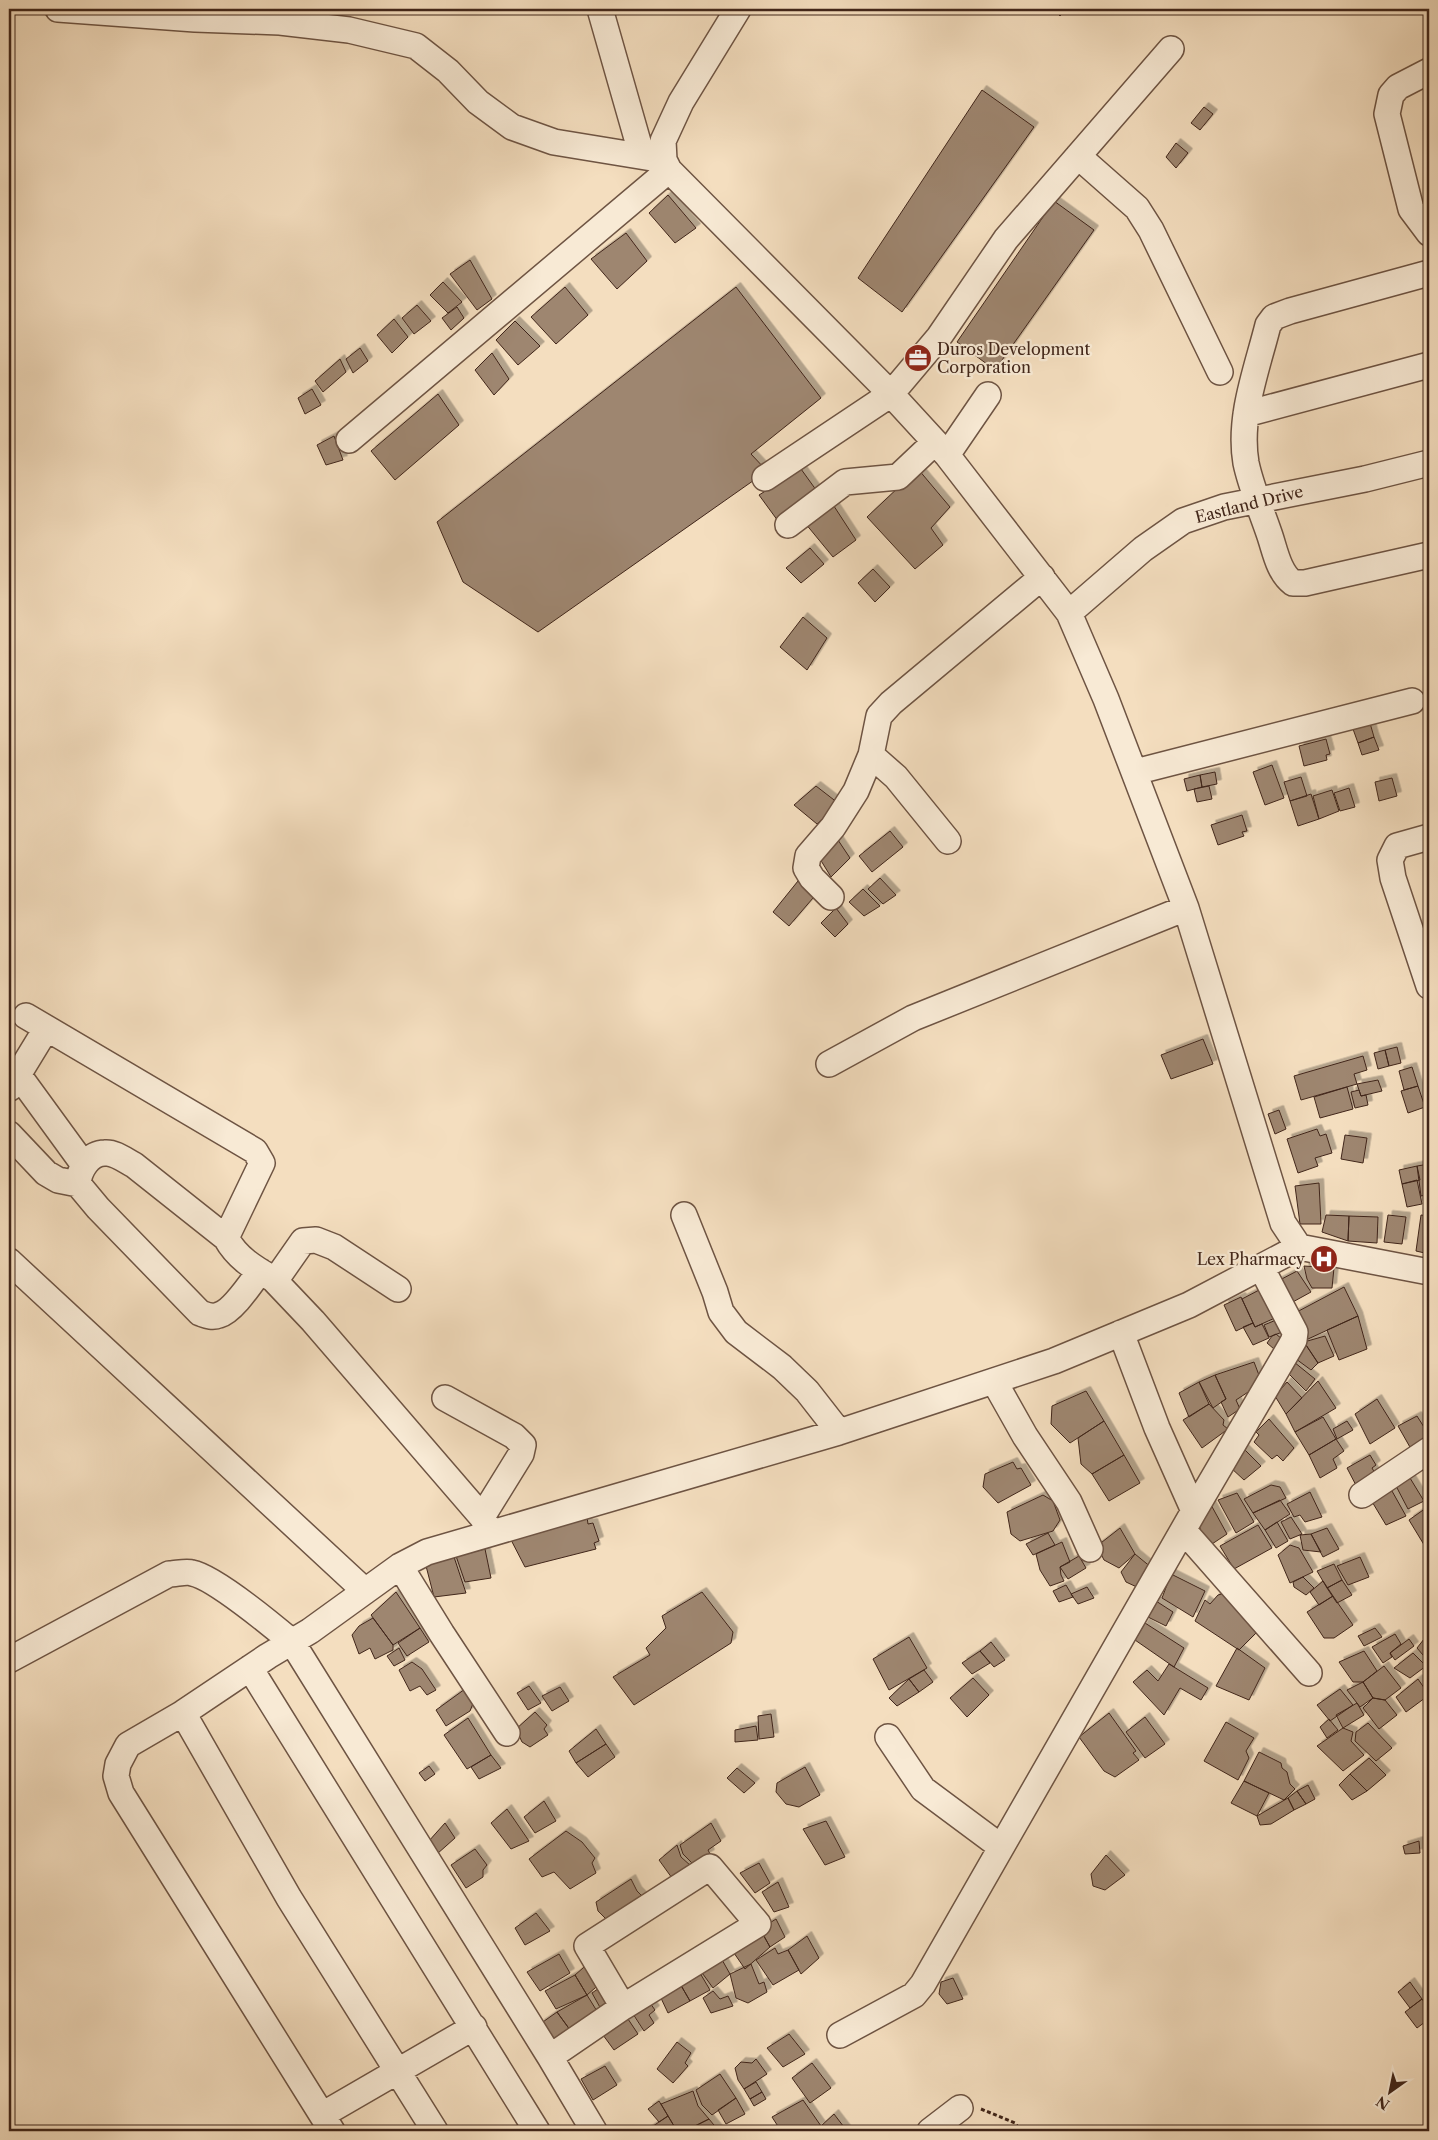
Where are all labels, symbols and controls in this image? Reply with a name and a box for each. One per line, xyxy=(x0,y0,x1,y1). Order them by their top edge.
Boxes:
place label: Duros Development Corporation xyxy=(937,339,1090,377)
office icon: Duros Development Corporation xyxy=(903,343,933,373)
street label: Eastland Drive xyxy=(1193,481,1305,527)
hospital icon: Lex Pharmacy xyxy=(1309,1244,1339,1274)
place label: Lex Pharmacy xyxy=(1197,1249,1306,1269)
north arrow xyxy=(1366,2068,1416,2118)
text: N xyxy=(1373,2092,1393,2114)

